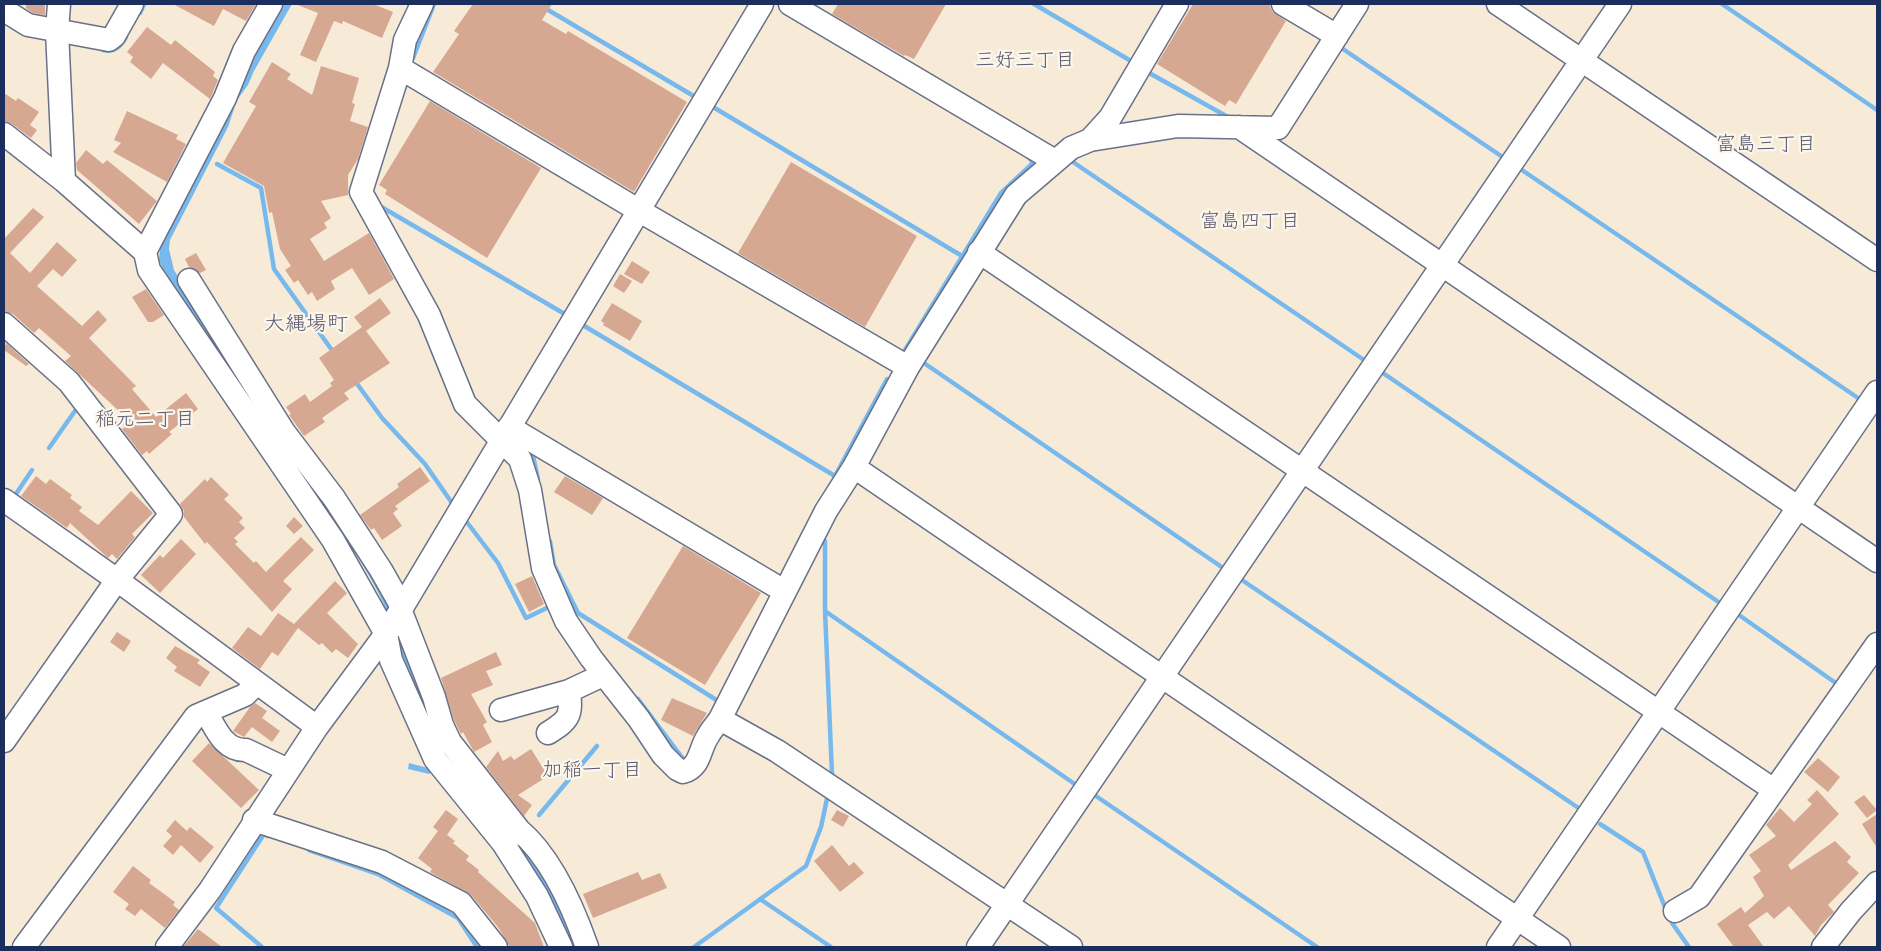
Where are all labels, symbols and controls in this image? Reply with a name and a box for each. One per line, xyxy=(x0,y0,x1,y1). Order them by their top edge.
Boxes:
district label: 三好三丁目 xyxy=(975,51,1075,75)
district label: 富島三丁目 xyxy=(1716,135,1816,159)
district label: 富島四丁目 xyxy=(1200,212,1300,236)
district label: 大縄場町 xyxy=(264,314,348,340)
district label: 稲元二丁目 xyxy=(95,410,195,434)
district label: 加稲一丁目 xyxy=(542,761,642,785)

